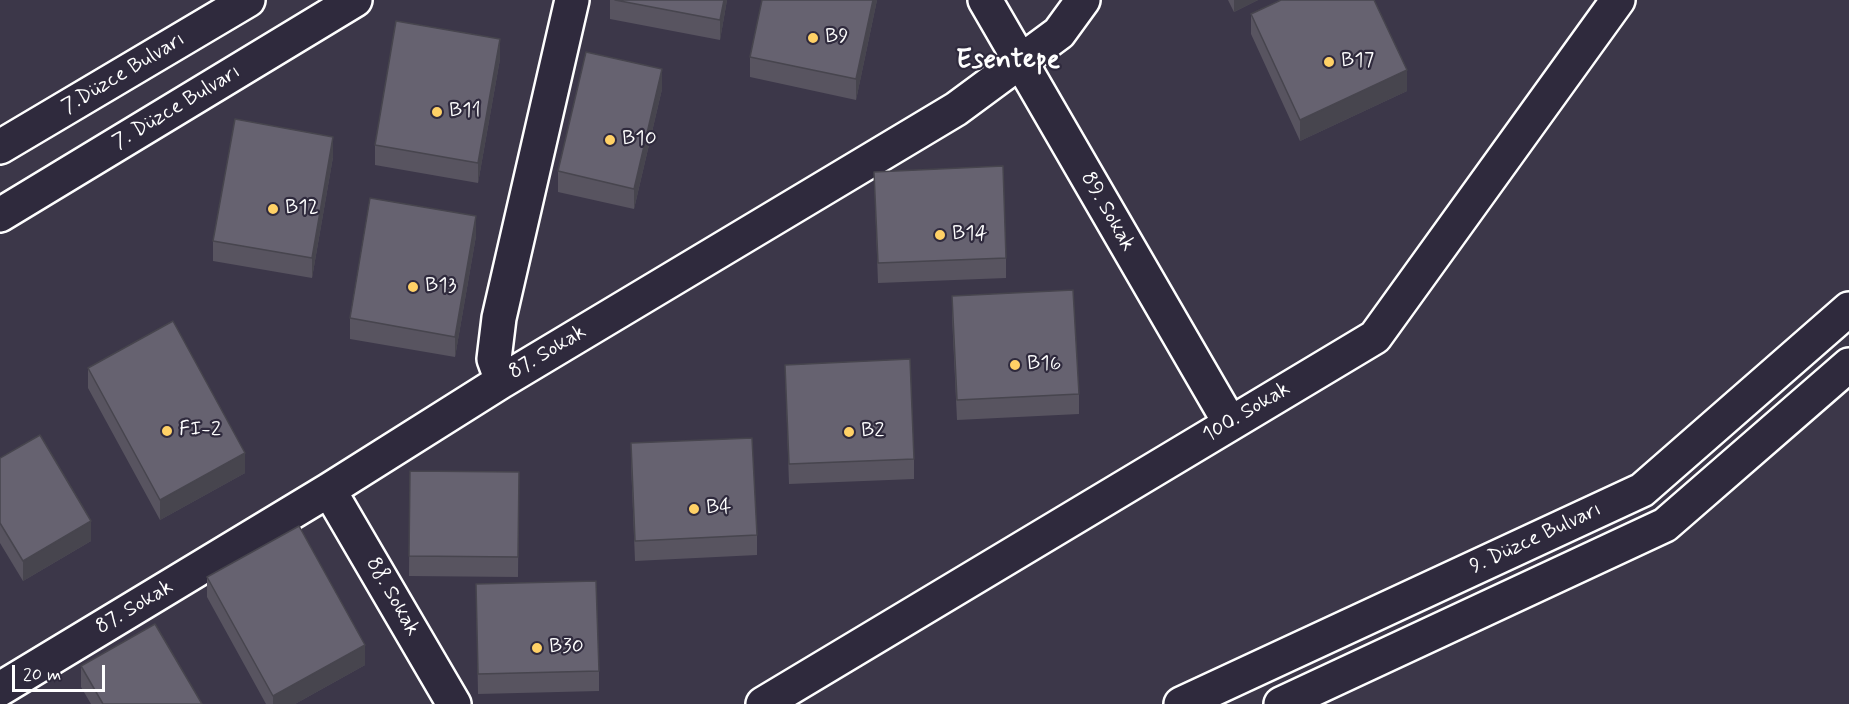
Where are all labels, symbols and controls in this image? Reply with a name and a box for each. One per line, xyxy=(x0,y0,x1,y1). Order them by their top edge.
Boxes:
place label: B9 xyxy=(825,25,849,51)
street label: 7.Düzce Bulvarı xyxy=(58,27,190,121)
marker: B9 xyxy=(806,31,820,45)
district label: Esentepe xyxy=(956,45,1060,77)
place label: B17 xyxy=(1341,49,1374,75)
marker: B17 xyxy=(1322,55,1336,69)
street label: 7. Düzce Bulvarı xyxy=(109,60,245,156)
place label: B11 xyxy=(449,99,481,125)
marker: B11 xyxy=(430,105,444,119)
place label: B10 xyxy=(622,127,657,153)
marker: B10 xyxy=(603,133,617,147)
street label: 89. Sokak xyxy=(1074,168,1140,256)
place label: B12 xyxy=(285,196,319,222)
marker: B12 xyxy=(266,202,280,216)
place label: B14 xyxy=(952,222,987,248)
marker: B14 xyxy=(933,228,947,242)
place label: B13 xyxy=(425,274,457,300)
marker: B13 xyxy=(406,280,420,294)
street label: 87. Sokak xyxy=(505,320,591,386)
place label: B16 xyxy=(1027,352,1061,378)
marker: B16 xyxy=(1008,358,1022,372)
street label: 100. Sokak xyxy=(1199,377,1295,449)
place label: FI-2 xyxy=(179,418,221,444)
place label: B2 xyxy=(861,419,885,445)
marker: FI-2 xyxy=(160,424,174,438)
marker: B2 xyxy=(842,425,856,439)
place label: B4 xyxy=(706,496,732,522)
street label: 9. Düzce Bulvarı xyxy=(1466,498,1606,580)
marker: B4 xyxy=(687,502,701,516)
street label: 88. Sokak xyxy=(359,553,425,641)
street label: 87. Sokak xyxy=(92,575,178,641)
place label: B30 xyxy=(549,635,584,661)
marker: B30 xyxy=(530,641,544,655)
scale bar xyxy=(15,653,108,691)
text: 20 m xyxy=(23,663,61,687)

